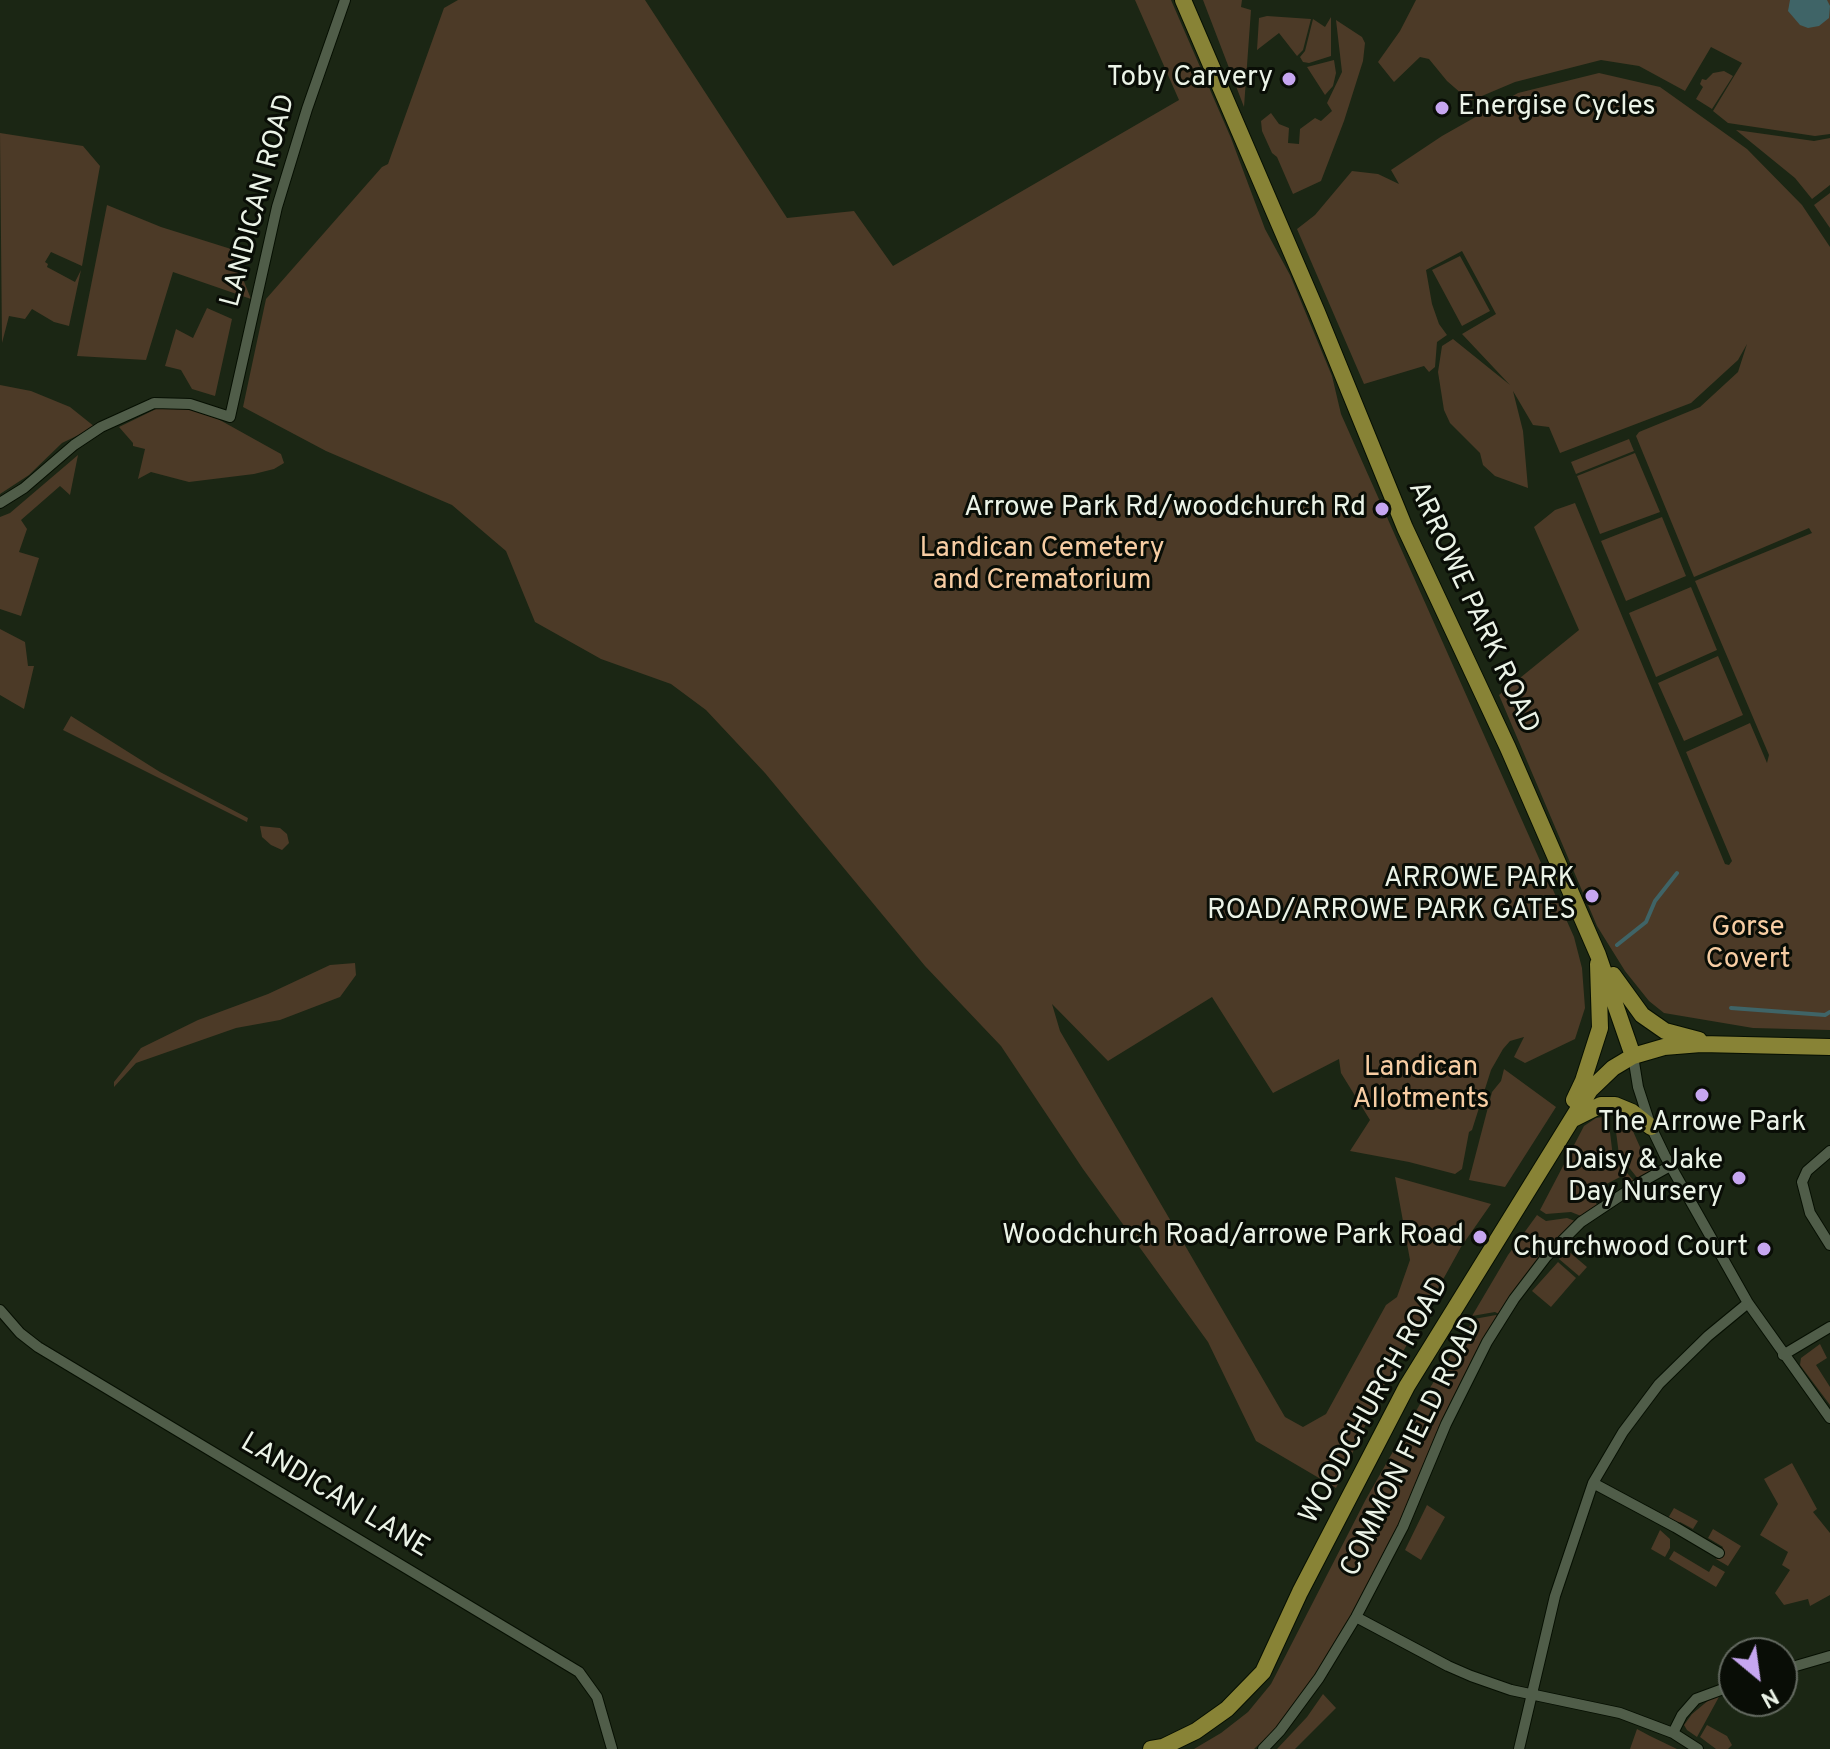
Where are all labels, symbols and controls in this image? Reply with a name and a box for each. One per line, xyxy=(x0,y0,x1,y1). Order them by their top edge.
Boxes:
place label: Toby Carvery xyxy=(1107,62,1273,96)
marker: Toby Carvery xyxy=(1280,70,1298,88)
street label: LANDICAN ROAD xyxy=(215,91,305,311)
place label: Energise Cycles xyxy=(1458,91,1656,125)
marker: Energise Cycles xyxy=(1433,99,1451,117)
street label: ARROWE PARK ROAD xyxy=(1399,477,1545,739)
place label: Arrowe Park Rd/woodchurch Rd xyxy=(964,492,1366,526)
marker: Arrowe Park Rd/woodchurch Rd xyxy=(1373,500,1391,518)
park label: Landican Cemetery and Crematorium xyxy=(919,533,1165,599)
place label: ARROWE PARK ROAD/ARROWE PARK GATES xyxy=(1207,863,1576,929)
marker: ARROWE PARK ROAD/ARROWE PARK GATES xyxy=(1583,887,1601,905)
park label: Gorse Covert xyxy=(1705,912,1791,978)
park label: Landican Allotments xyxy=(1353,1052,1489,1118)
marker: The Arrowe Park xyxy=(1693,1086,1711,1104)
place label: The Arrowe Park xyxy=(1598,1107,1806,1141)
place label: Daisy & Jake Day Nursery xyxy=(1564,1145,1723,1211)
marker: Daisy & Jake Day Nursery xyxy=(1730,1169,1748,1187)
place label: Woodchurch Road/arrowe Park Road xyxy=(1002,1220,1464,1254)
marker: Woodchurch Road/arrowe Park Road xyxy=(1471,1228,1489,1246)
place label: Churchwood Court xyxy=(1513,1232,1748,1266)
marker: Churchwood Court xyxy=(1755,1240,1773,1258)
street label: WOODCHURCH ROAD xyxy=(1294,1271,1458,1531)
street label: COMMON FIELD ROAD xyxy=(1335,1311,1491,1583)
street label: LANDICAN LANE xyxy=(233,1427,435,1567)
north arrow xyxy=(1718,1637,1798,1717)
text: N xyxy=(1755,1681,1782,1712)

